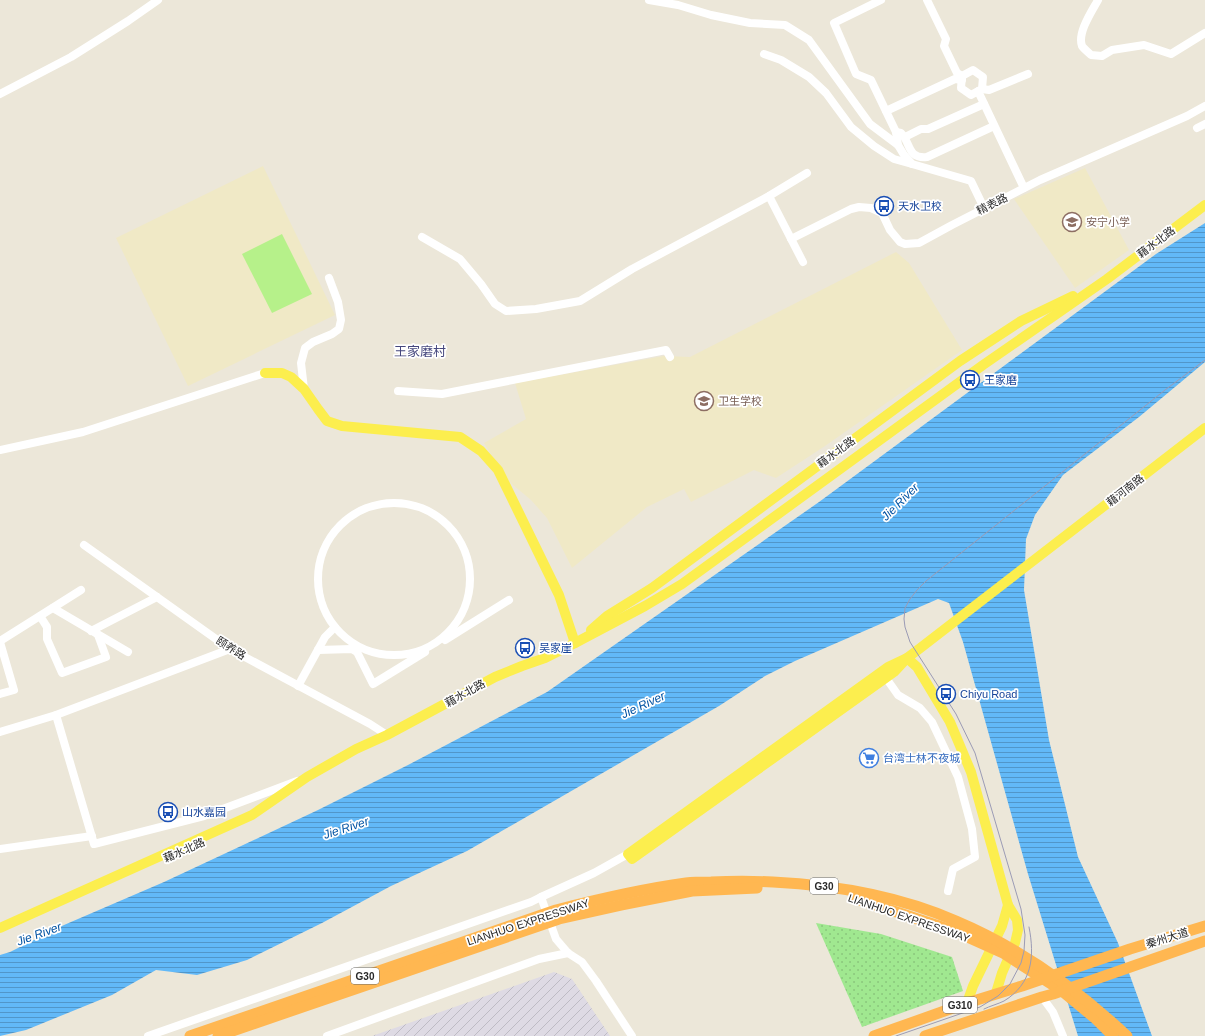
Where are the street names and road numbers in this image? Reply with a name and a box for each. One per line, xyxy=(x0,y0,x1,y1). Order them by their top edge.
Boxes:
street label: 精表路 xyxy=(975,191,1009,217)
street label: 藉水北路 xyxy=(1135,224,1177,260)
street label: 藉水北路 xyxy=(815,434,857,470)
street label: 藉河南路 xyxy=(1104,472,1146,508)
street label: 颐养路 xyxy=(214,634,248,662)
street label: 藉水北路 xyxy=(443,677,487,709)
street label: 藉水北路 xyxy=(161,836,207,864)
road number: G30 xyxy=(810,878,838,894)
street label: LIANHUO EXPRESSWAY xyxy=(847,892,972,945)
street label: LIANHUO EXPRESSWAY xyxy=(465,896,591,947)
street label: 秦州大道 xyxy=(1144,926,1190,950)
road number: G30 xyxy=(351,968,379,984)
road number: G310 xyxy=(943,997,977,1013)

